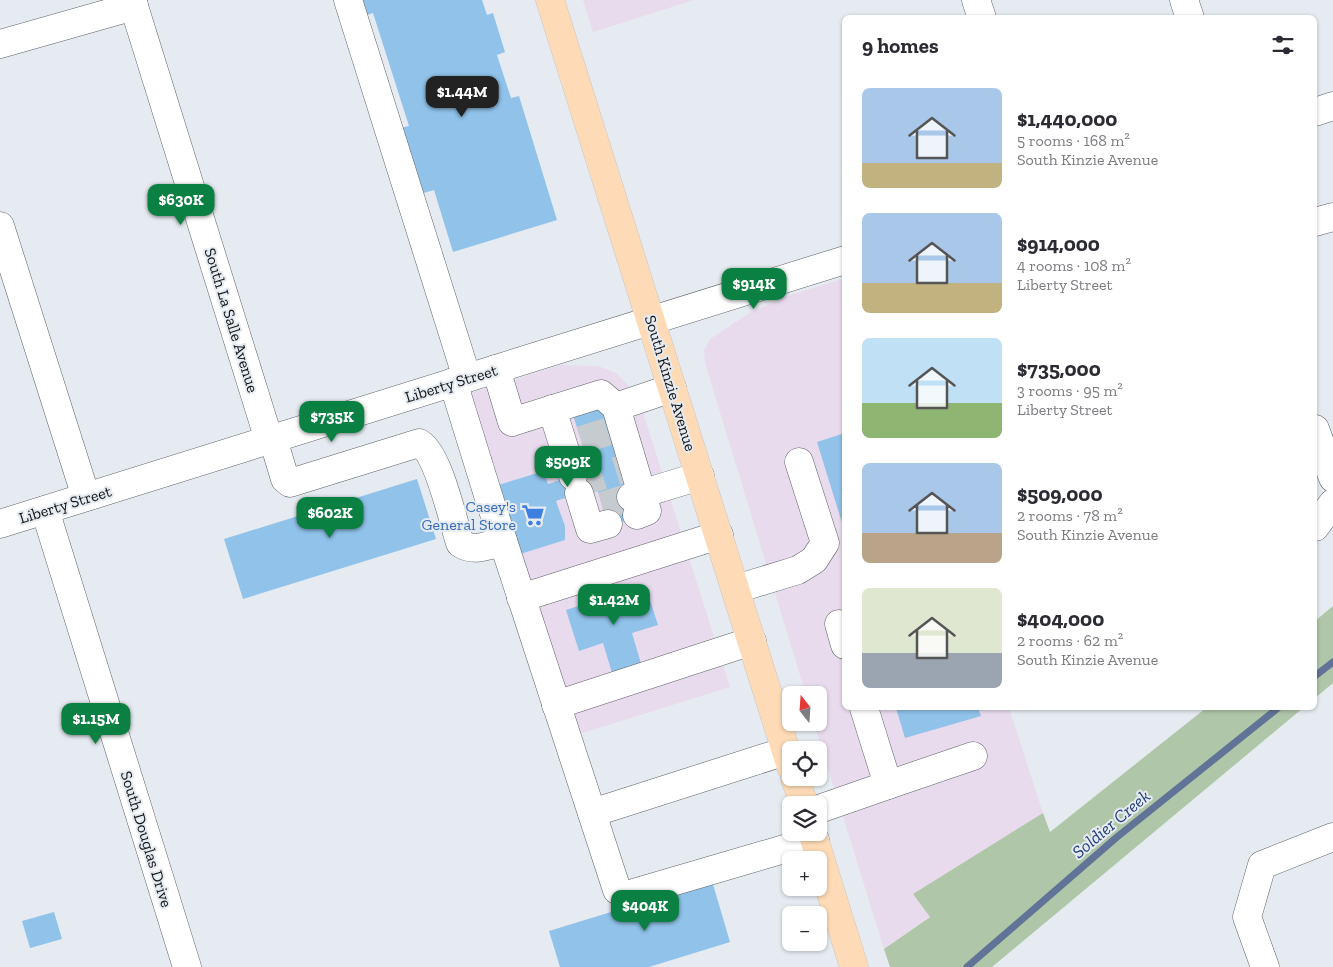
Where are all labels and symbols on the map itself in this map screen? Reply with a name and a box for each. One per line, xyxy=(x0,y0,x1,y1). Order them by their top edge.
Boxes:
pin: $1.44M xyxy=(421,76,503,118)
pin: $630K xyxy=(146,184,216,226)
street label: South La Salle Avenue xyxy=(200,246,263,395)
pin: $914K xyxy=(719,268,789,310)
street label: South Kinzie Avenue xyxy=(641,313,700,453)
street label: Liberty Street xyxy=(403,360,500,407)
pin: $735K xyxy=(297,400,367,443)
pin: $509K xyxy=(533,446,603,488)
street label: Liberty Street xyxy=(17,481,114,528)
pin: $602K xyxy=(295,496,365,539)
place label: Casey's General Store xyxy=(421,497,516,534)
supermarket icon: Casey's General Store xyxy=(520,502,546,528)
pin: $1.42M xyxy=(573,584,655,626)
north arrow xyxy=(782,686,828,731)
pin: $1.15M xyxy=(55,702,137,745)
street label: South Douglas Drive xyxy=(117,769,176,910)
water label: Soldier Creek xyxy=(1067,785,1155,863)
pin: $404K xyxy=(610,890,680,932)

